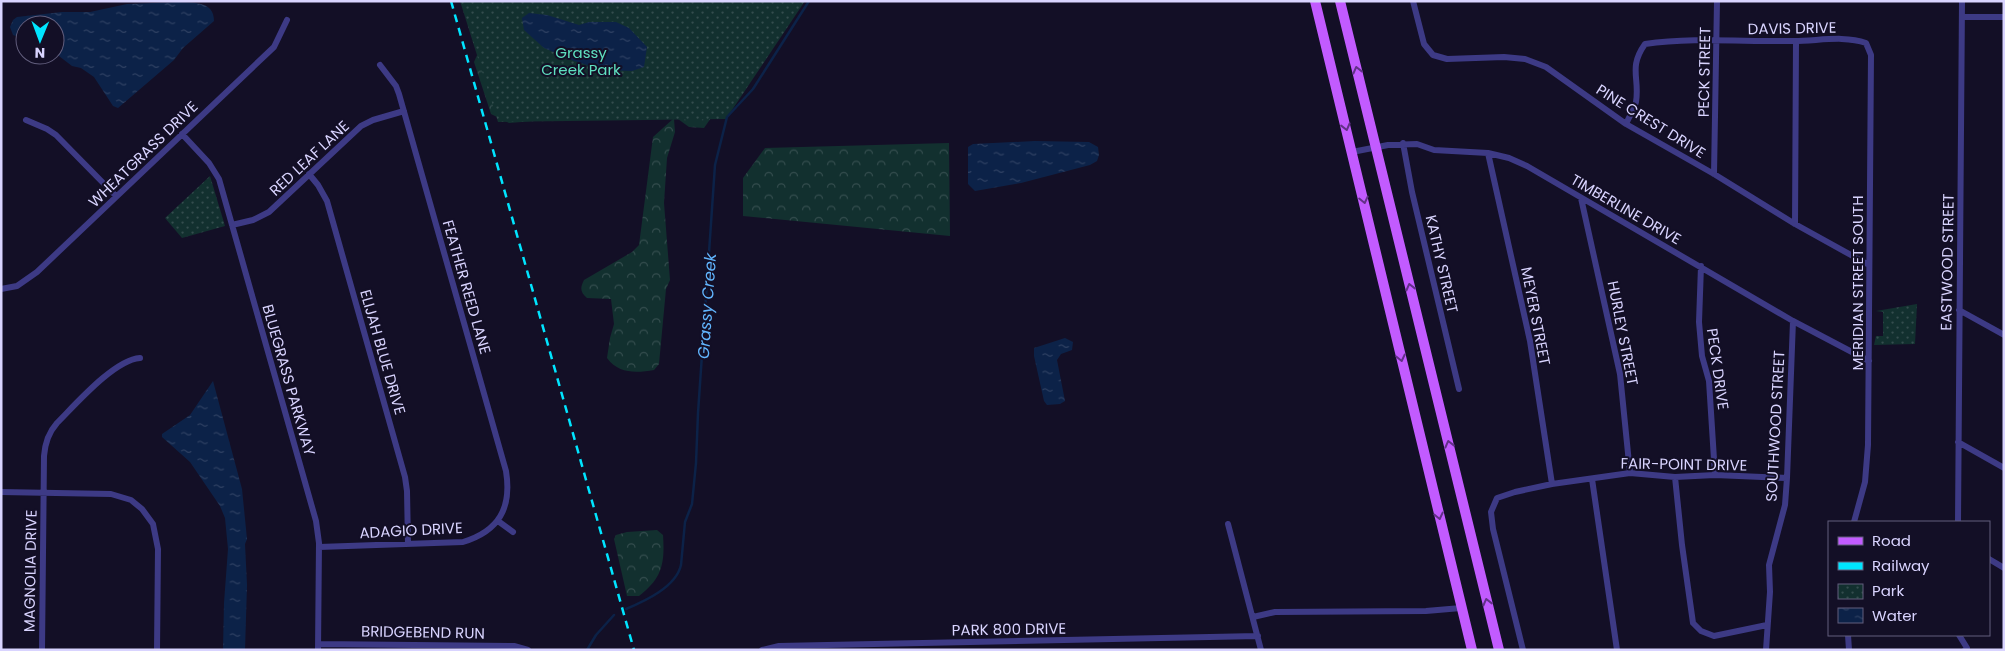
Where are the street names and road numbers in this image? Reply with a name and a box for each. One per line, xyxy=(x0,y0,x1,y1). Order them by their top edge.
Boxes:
street label: DAVIS DRIVE xyxy=(1748,17,1836,39)
street label: PECK STREET xyxy=(1693,27,1715,117)
street label: PINE CREST DRIVE xyxy=(1592,79,1710,163)
street label: WHEATGRASS DRIVE xyxy=(84,96,202,212)
street label: RED LEAF LANE xyxy=(264,116,354,200)
street label: TIMBERLINE DRIVE xyxy=(1567,169,1685,249)
street label: EASTWOOD STREET xyxy=(1935,193,1959,331)
street label: MERIDIAN STREET SOUTH xyxy=(1847,195,1868,371)
street label: KATHY STREET xyxy=(1421,213,1463,315)
street label: FEATHER REED LANE xyxy=(438,217,496,357)
street label: MEYER STREET xyxy=(1516,265,1556,367)
street label: HURLEY STREET xyxy=(1603,279,1643,387)
street label: ELIJAH BLUE DRIVE xyxy=(355,287,411,417)
street label: BLUEGRASS PARKWAY xyxy=(257,302,321,458)
street label: PECK DRIVE xyxy=(1702,327,1734,411)
street label: SOUTHWOOD STREET xyxy=(1761,350,1789,502)
street label: FAIR-POINT DRIVE xyxy=(1620,452,1748,476)
street label: MAGNOLIA DRIVE xyxy=(18,510,42,632)
street label: ADAGIO DRIVE xyxy=(359,517,463,543)
street label: PARK 800 DRIVE xyxy=(952,618,1066,640)
street label: BRIDGEBEND RUN xyxy=(361,620,485,644)

